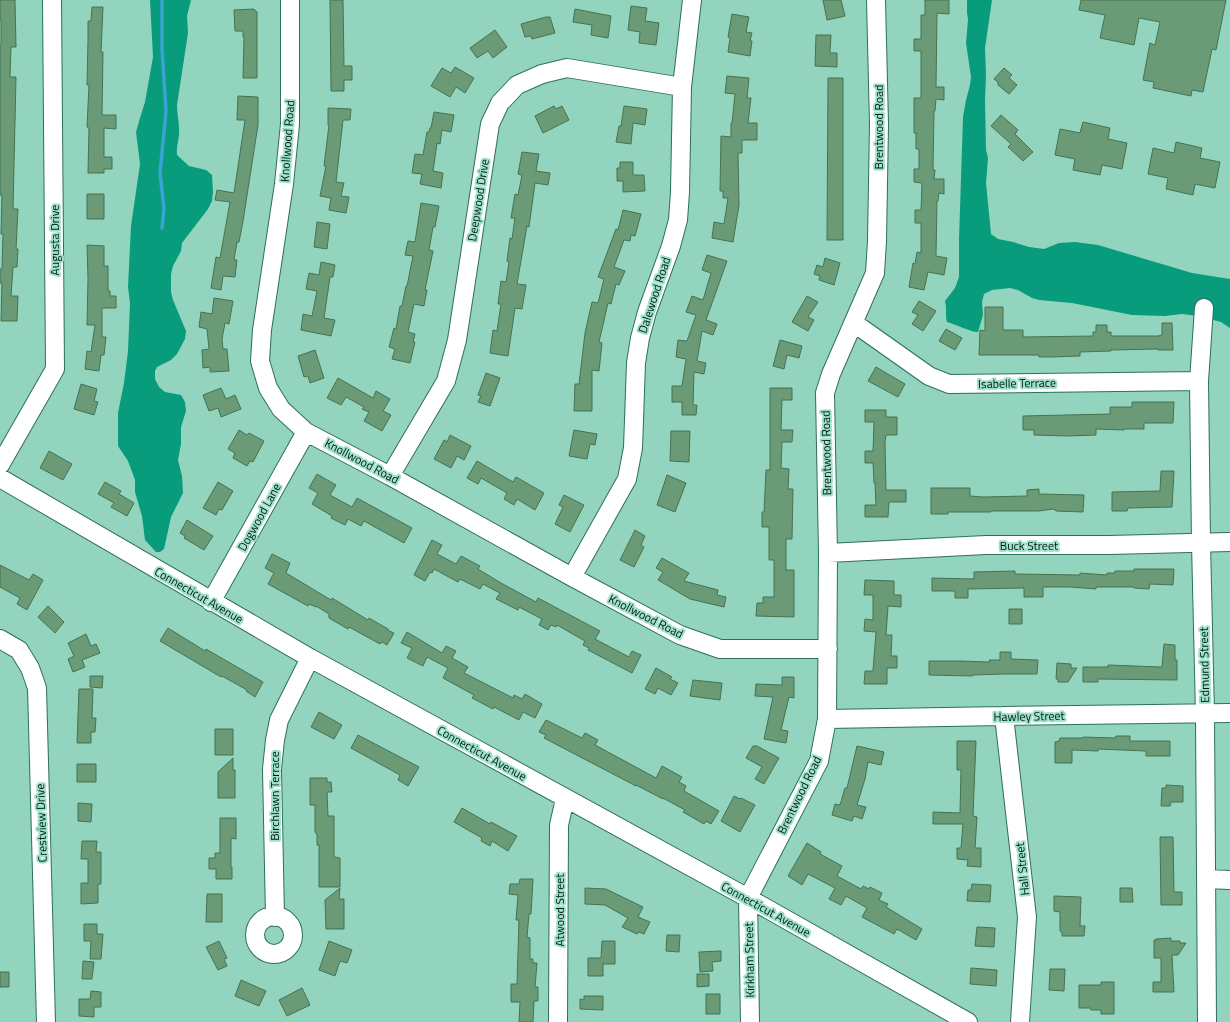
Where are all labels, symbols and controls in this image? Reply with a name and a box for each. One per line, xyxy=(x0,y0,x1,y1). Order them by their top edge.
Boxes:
street label: Brentwood Road xyxy=(869,85,888,169)
street label: Knollwood Road xyxy=(275,100,299,182)
street label: Deepwood Drive xyxy=(462,157,494,243)
street label: Augusta Drive xyxy=(45,205,64,275)
street label: Dalewood Road xyxy=(633,254,675,336)
street label: Isabelle Terrace xyxy=(978,373,1056,393)
street label: Brentwood Road xyxy=(816,410,836,496)
street label: Knollwood Road xyxy=(321,433,403,489)
street label: Dogwood Lane xyxy=(232,479,286,555)
street label: Buck Street xyxy=(1000,536,1059,555)
street label: Connecticut Avenue xyxy=(151,562,247,628)
street label: Knollwood Road xyxy=(605,589,687,643)
street label: Edmund Street xyxy=(1194,626,1214,703)
street label: Hawley Street xyxy=(993,706,1066,726)
street label: Connecticut Avenue xyxy=(434,721,530,785)
street label: Birchlawn Terrace xyxy=(265,751,284,841)
street label: Brentwood Road xyxy=(772,753,826,837)
street label: Crestview Drive xyxy=(30,783,52,863)
street label: Hall Street xyxy=(1010,841,1034,896)
street label: Atwood Street xyxy=(550,873,569,946)
street label: Connecticut Avenue xyxy=(718,877,814,941)
street label: Kirkham Street xyxy=(739,921,759,998)

